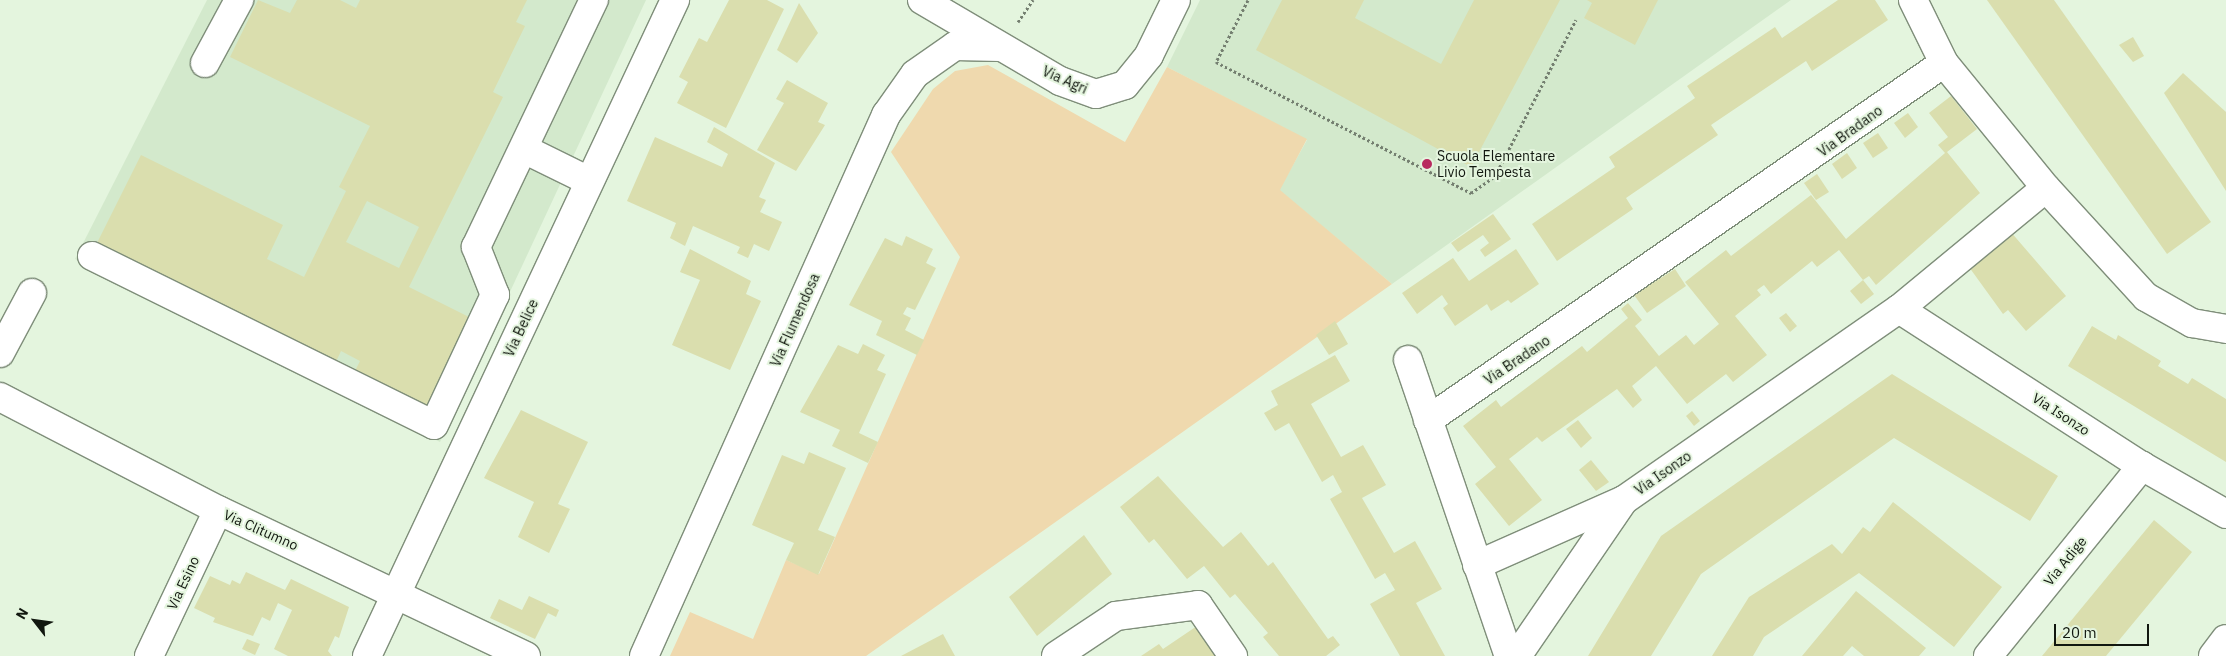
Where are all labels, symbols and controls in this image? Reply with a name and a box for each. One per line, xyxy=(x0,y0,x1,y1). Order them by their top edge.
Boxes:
street label: Via Agri xyxy=(1040,63,1090,97)
street label: Via Bradano xyxy=(1814,102,1886,160)
place label: Scuola Elementare Livio Tempesta xyxy=(1437,148,1555,180)
marker: Scuola Elementare Livio Tempesta xyxy=(1421,158,1433,170)
street label: Via Flumendosa xyxy=(767,271,823,369)
street label: Via Belice xyxy=(500,297,542,359)
street label: Via Bradano xyxy=(1481,332,1553,388)
street label: Via Isonzo xyxy=(2029,389,2093,439)
street label: Via Isonzo xyxy=(1631,447,1695,499)
street label: Via Clitumno xyxy=(221,506,301,554)
street label: Via Adige xyxy=(2040,533,2090,589)
street label: Via Esino xyxy=(163,554,203,612)
north arrow xyxy=(10,596,60,646)
text: N xyxy=(12,605,32,622)
scale bar xyxy=(2056,614,2151,646)
text: 20 m xyxy=(2062,623,2097,642)

